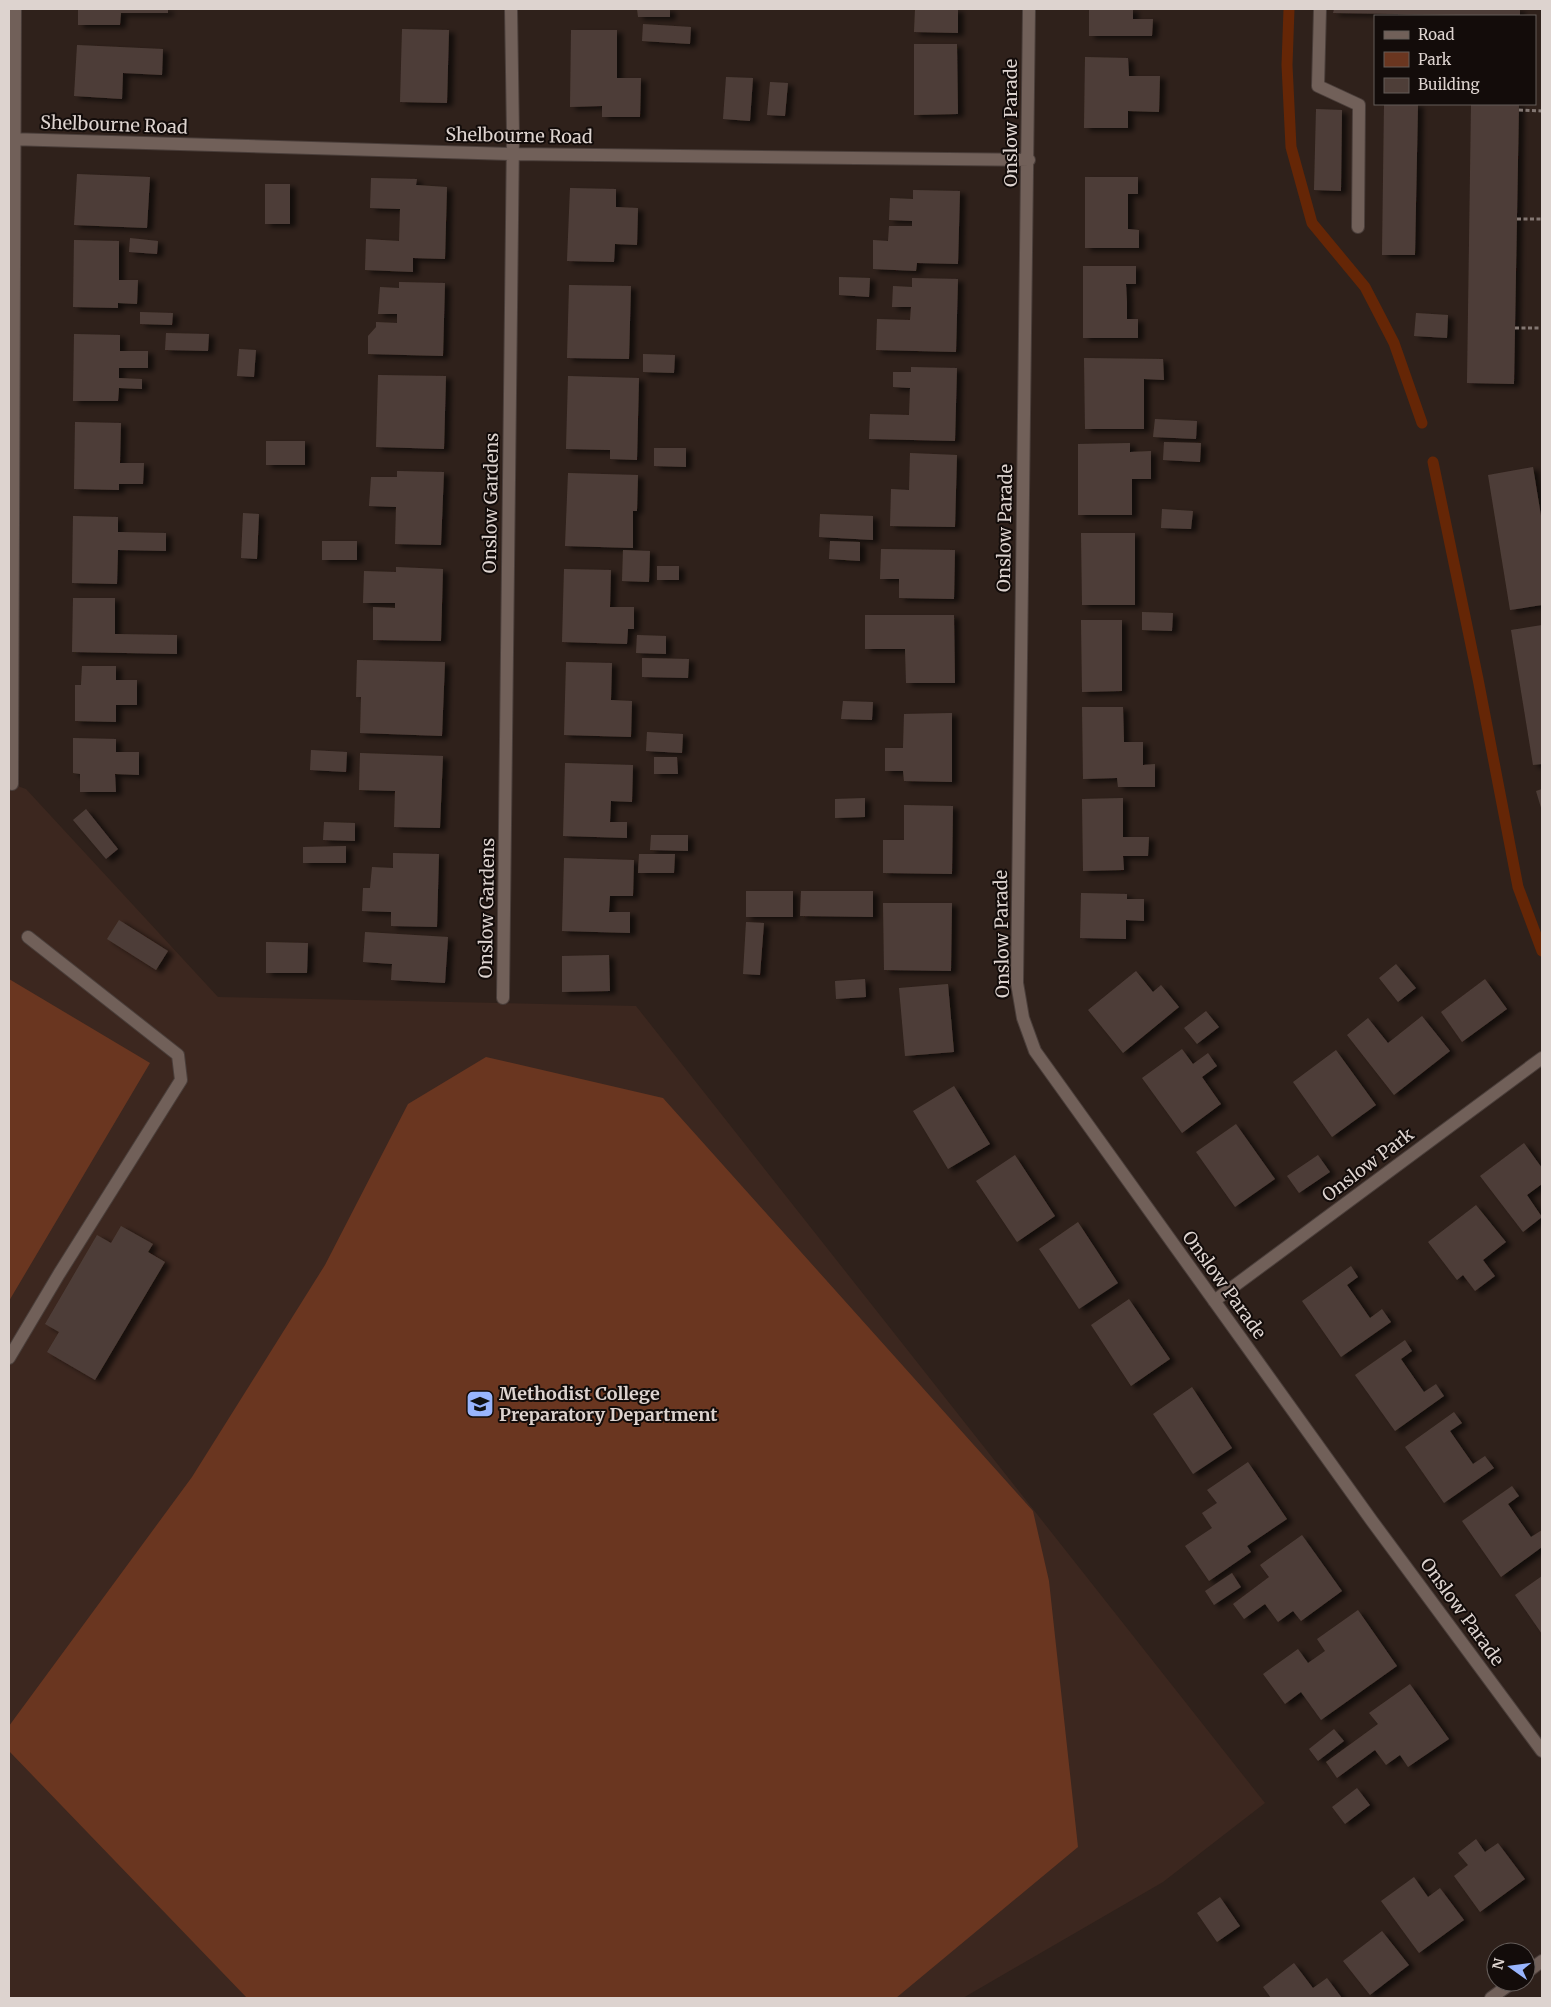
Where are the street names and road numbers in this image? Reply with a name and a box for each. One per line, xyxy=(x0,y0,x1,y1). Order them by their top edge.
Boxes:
street label: Onslow Parade xyxy=(999,59,1022,187)
street label: Shelbourne Road xyxy=(40,110,188,139)
street label: Shelbourne Road xyxy=(445,123,593,148)
street label: Onslow Gardens xyxy=(478,432,503,573)
street label: Onslow Parade xyxy=(992,464,1017,592)
street label: Onslow Gardens xyxy=(474,837,499,978)
street label: Onslow Parade xyxy=(989,870,1014,998)
street label: Onslow Park xyxy=(1317,1122,1419,1207)
street label: Onslow Parade xyxy=(1177,1226,1271,1343)
street label: Onslow Parade xyxy=(1415,1553,1509,1670)

